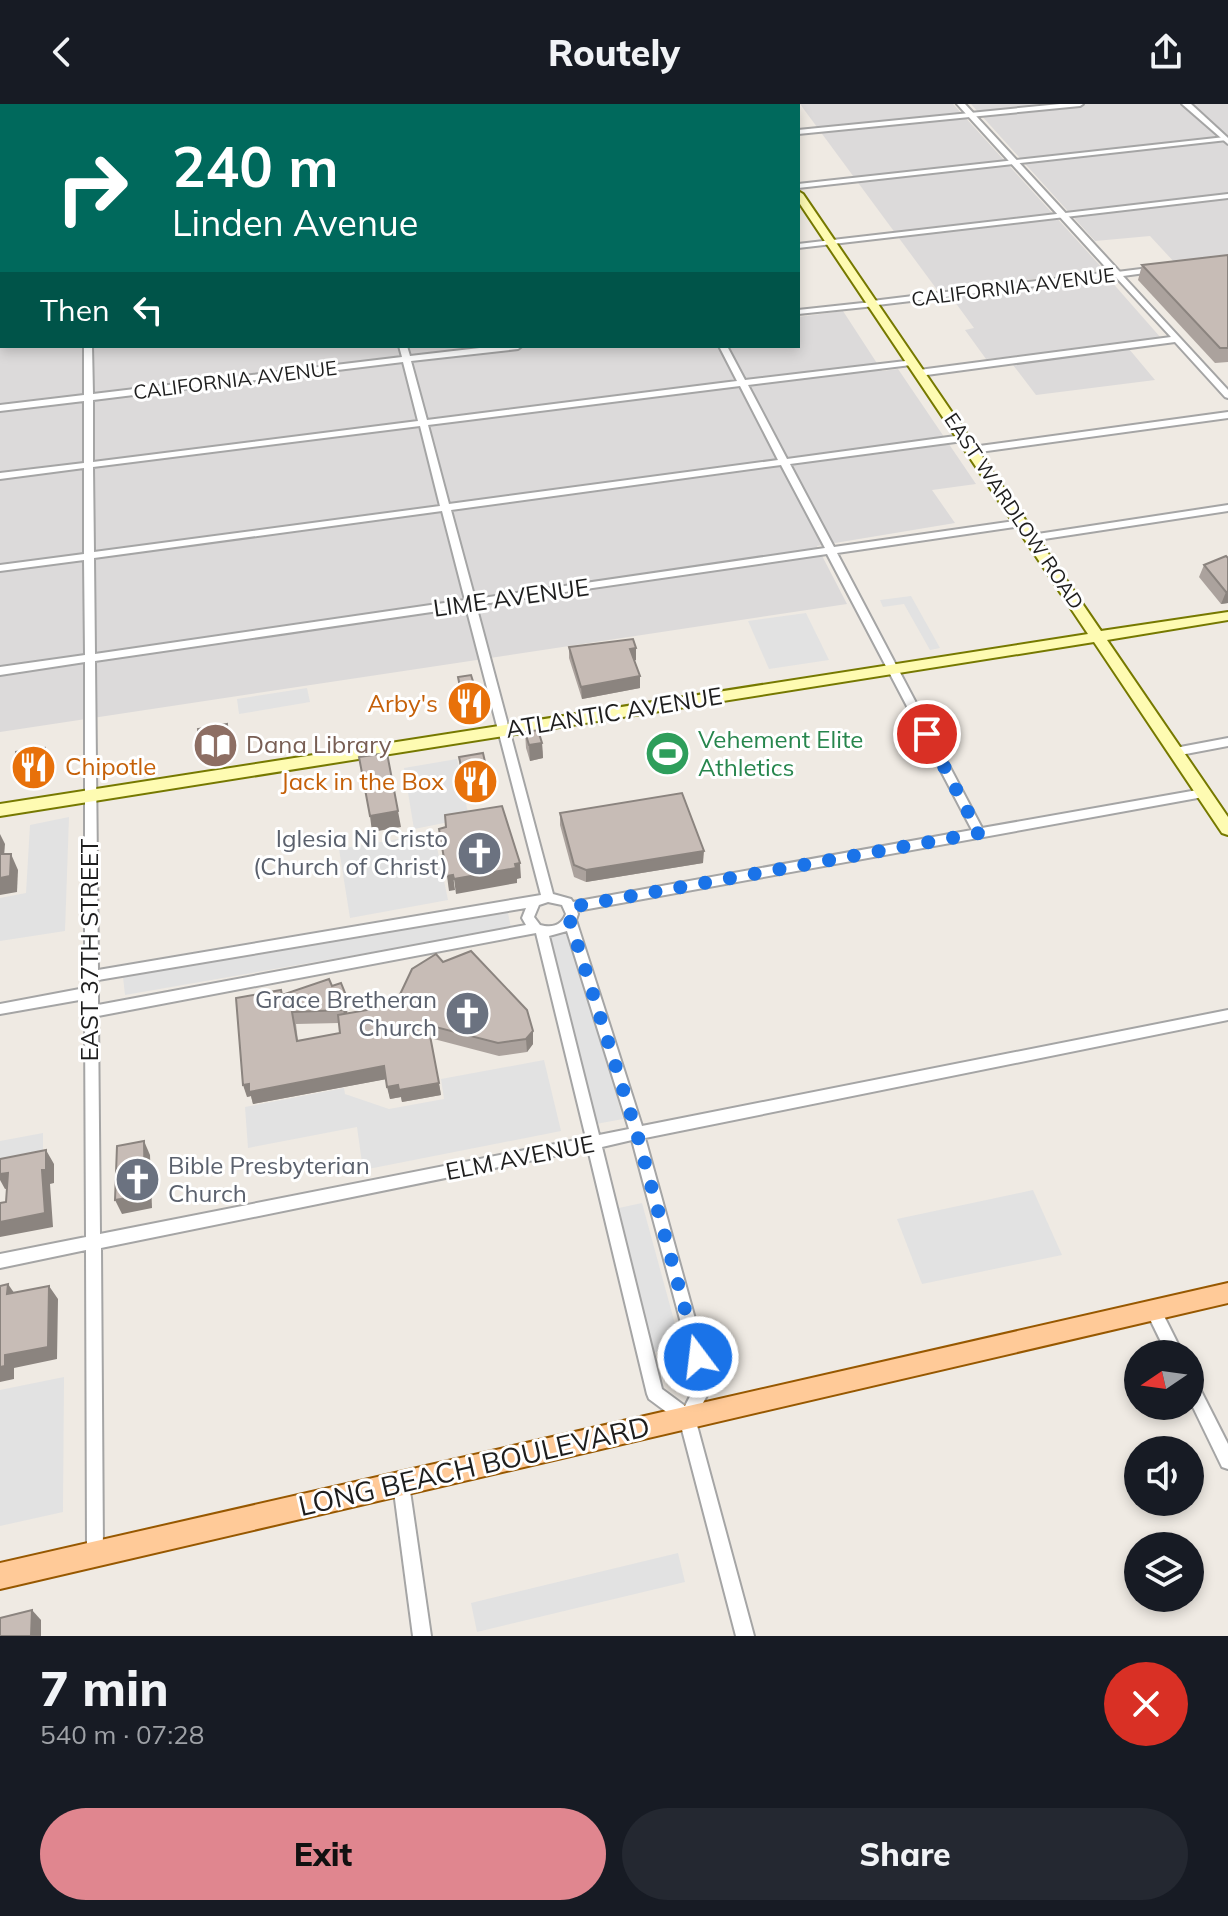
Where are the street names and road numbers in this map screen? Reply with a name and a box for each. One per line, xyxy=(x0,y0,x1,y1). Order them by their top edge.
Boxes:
street label: CALIFORNIA AVENUE xyxy=(910,262,1116,311)
street label: CALIFORNIA AVENUE xyxy=(132,355,338,404)
street label: EAST WARDLOW ROAD xyxy=(939,408,1089,614)
street label: LIME AVENUE xyxy=(431,571,591,623)
street label: ATLANTIC AVENUE xyxy=(504,680,724,744)
street label: EAST 37TH STREET xyxy=(74,838,104,1061)
street label: ELM AVENUE xyxy=(443,1128,597,1186)
street label: LONG BEACH BOULEVARD xyxy=(295,1408,653,1523)

